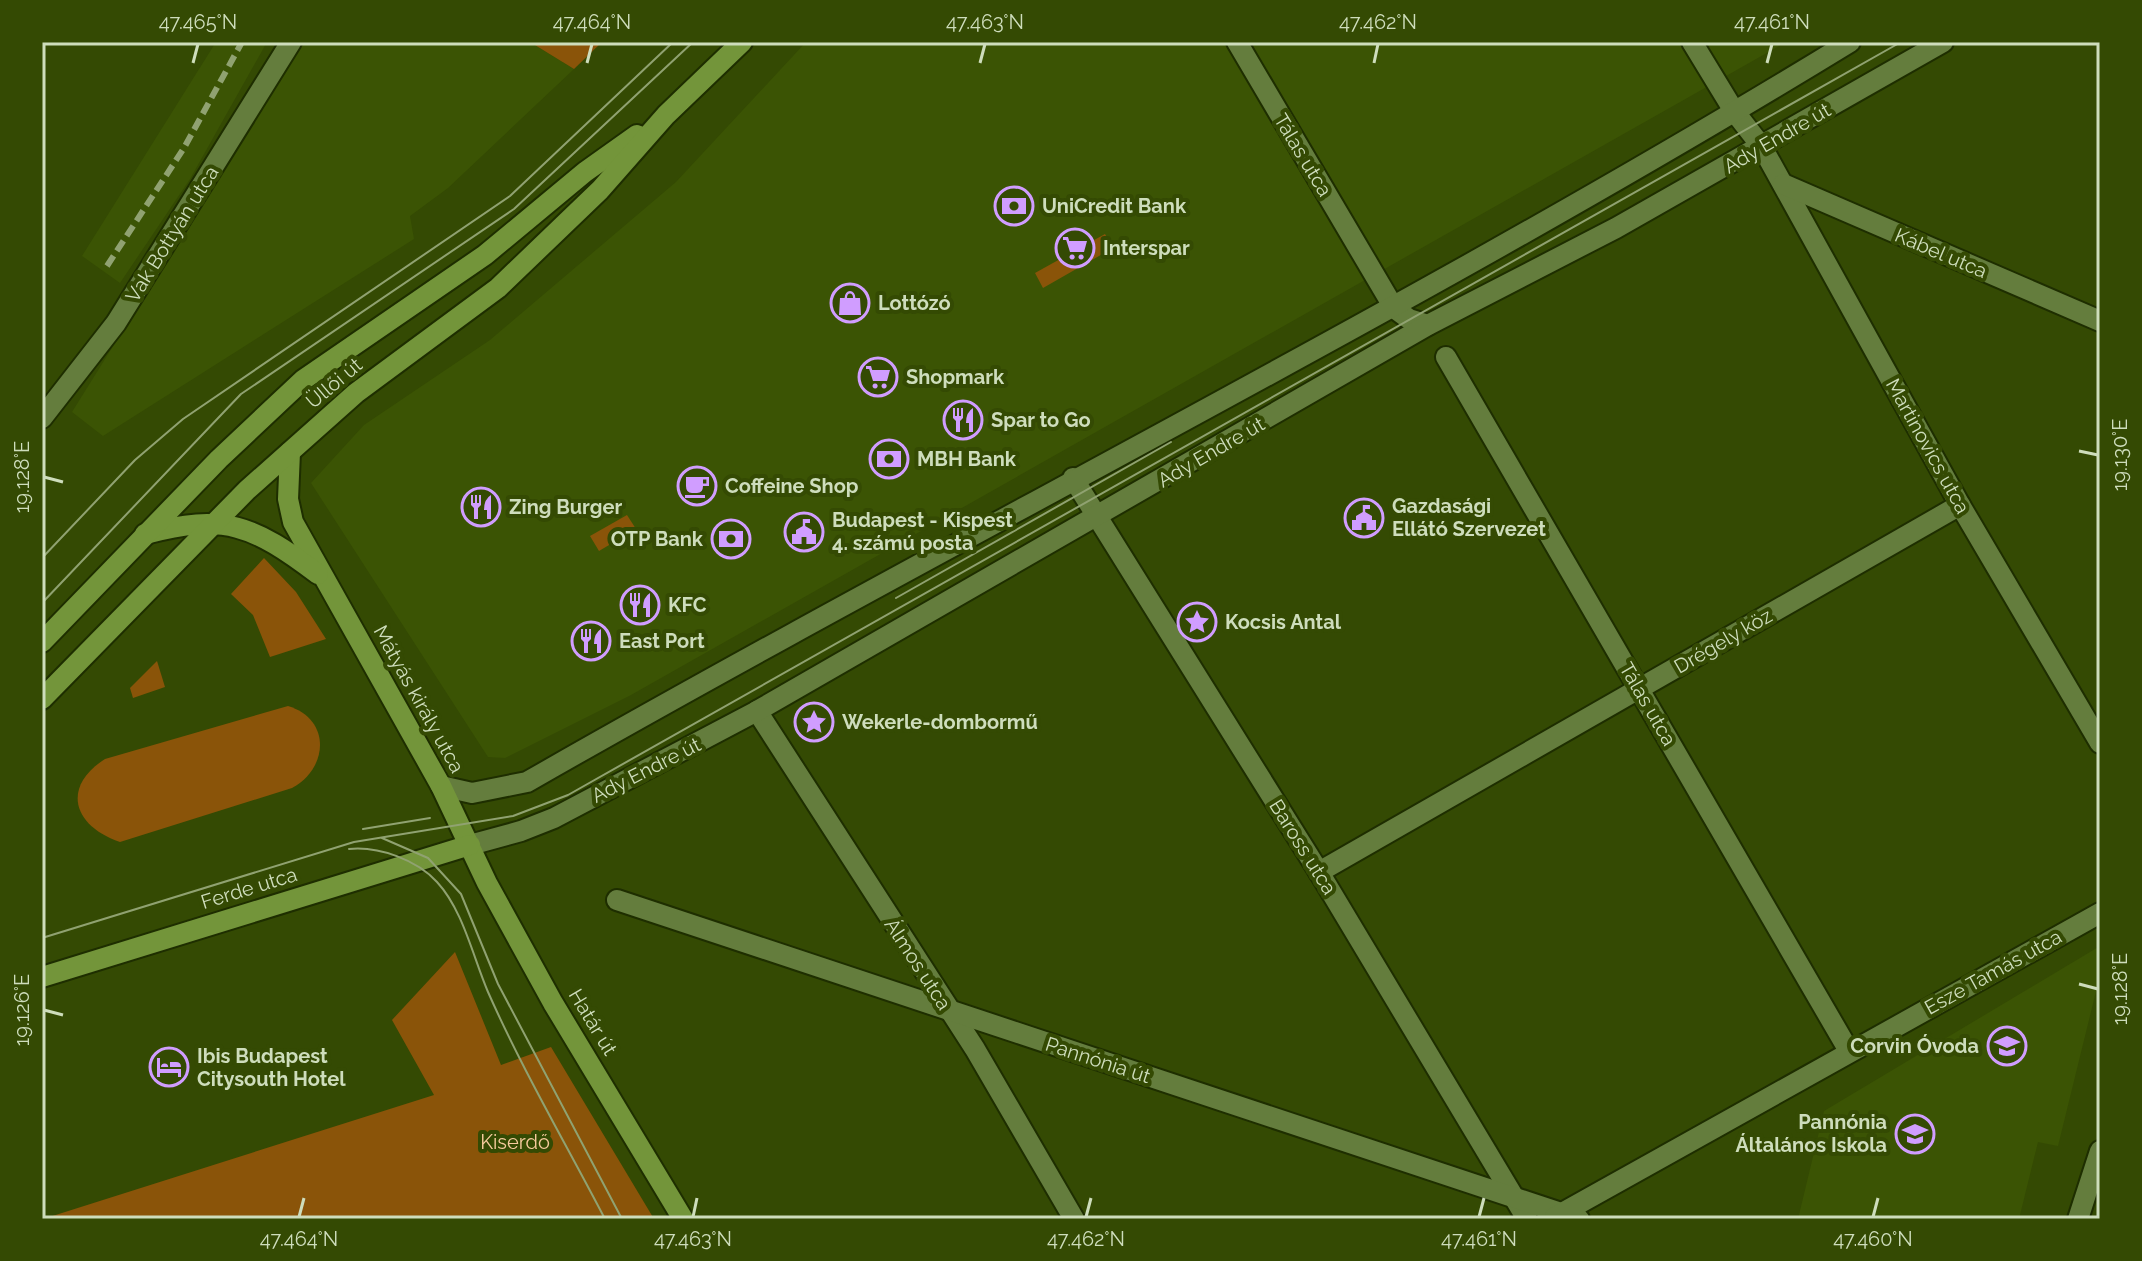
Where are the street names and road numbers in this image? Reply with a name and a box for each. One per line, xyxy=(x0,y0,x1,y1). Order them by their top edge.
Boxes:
street label: Ady Endre út xyxy=(1719,98,1835,178)
street label: Tálas utca xyxy=(1269,109,1337,201)
street label: Vak Bottyán utca xyxy=(120,161,224,307)
street label: Kábel utca xyxy=(1891,223,1991,283)
street label: Üllői út xyxy=(301,352,367,413)
street label: Martinovics utca xyxy=(1881,374,1975,518)
street label: Ady Endre út xyxy=(1153,412,1269,492)
street label: Drégely köz xyxy=(1670,603,1776,679)
street label: Mátyás király utca xyxy=(369,621,469,777)
street label: Tálas utca xyxy=(1615,658,1681,750)
street label: Ady Endre út xyxy=(587,732,705,808)
street label: Baross utca xyxy=(1264,795,1342,899)
street label: Ferde utca xyxy=(198,862,300,914)
street label: Álmos utca xyxy=(880,914,956,1014)
street label: Esze Tamás utca xyxy=(1920,924,2066,1020)
street label: Határ út xyxy=(564,984,622,1060)
street label: Pannónia út xyxy=(1042,1032,1154,1088)

